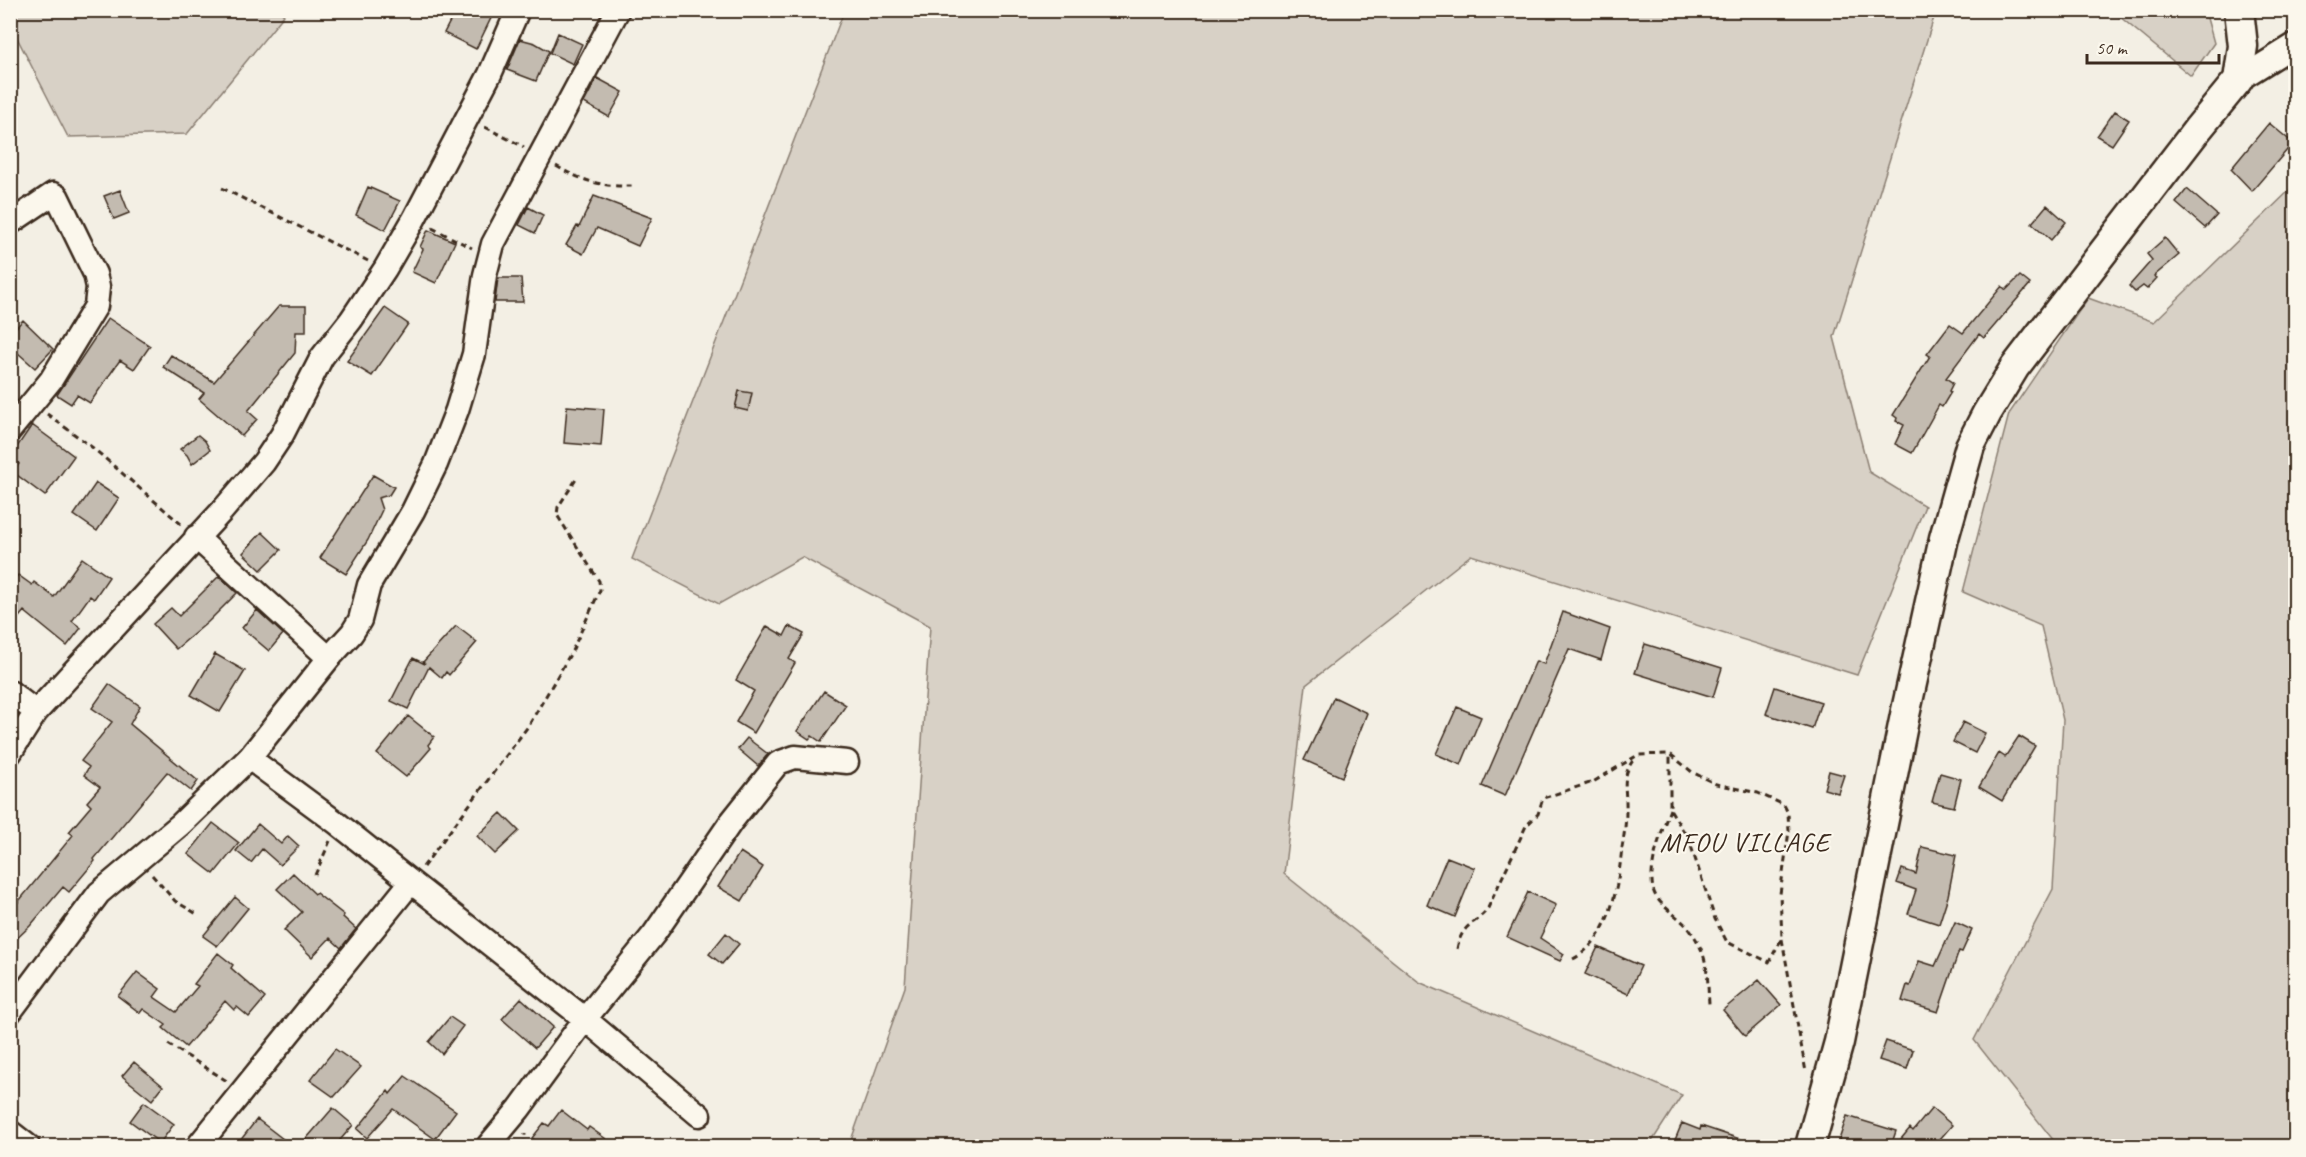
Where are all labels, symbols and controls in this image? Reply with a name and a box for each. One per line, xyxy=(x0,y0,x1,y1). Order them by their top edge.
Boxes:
scale bar xyxy=(2087,27,2219,65)
text: 50 m xyxy=(2096,37,2129,59)
district label: MFOU VILLAGE xyxy=(1660,825,1832,859)

